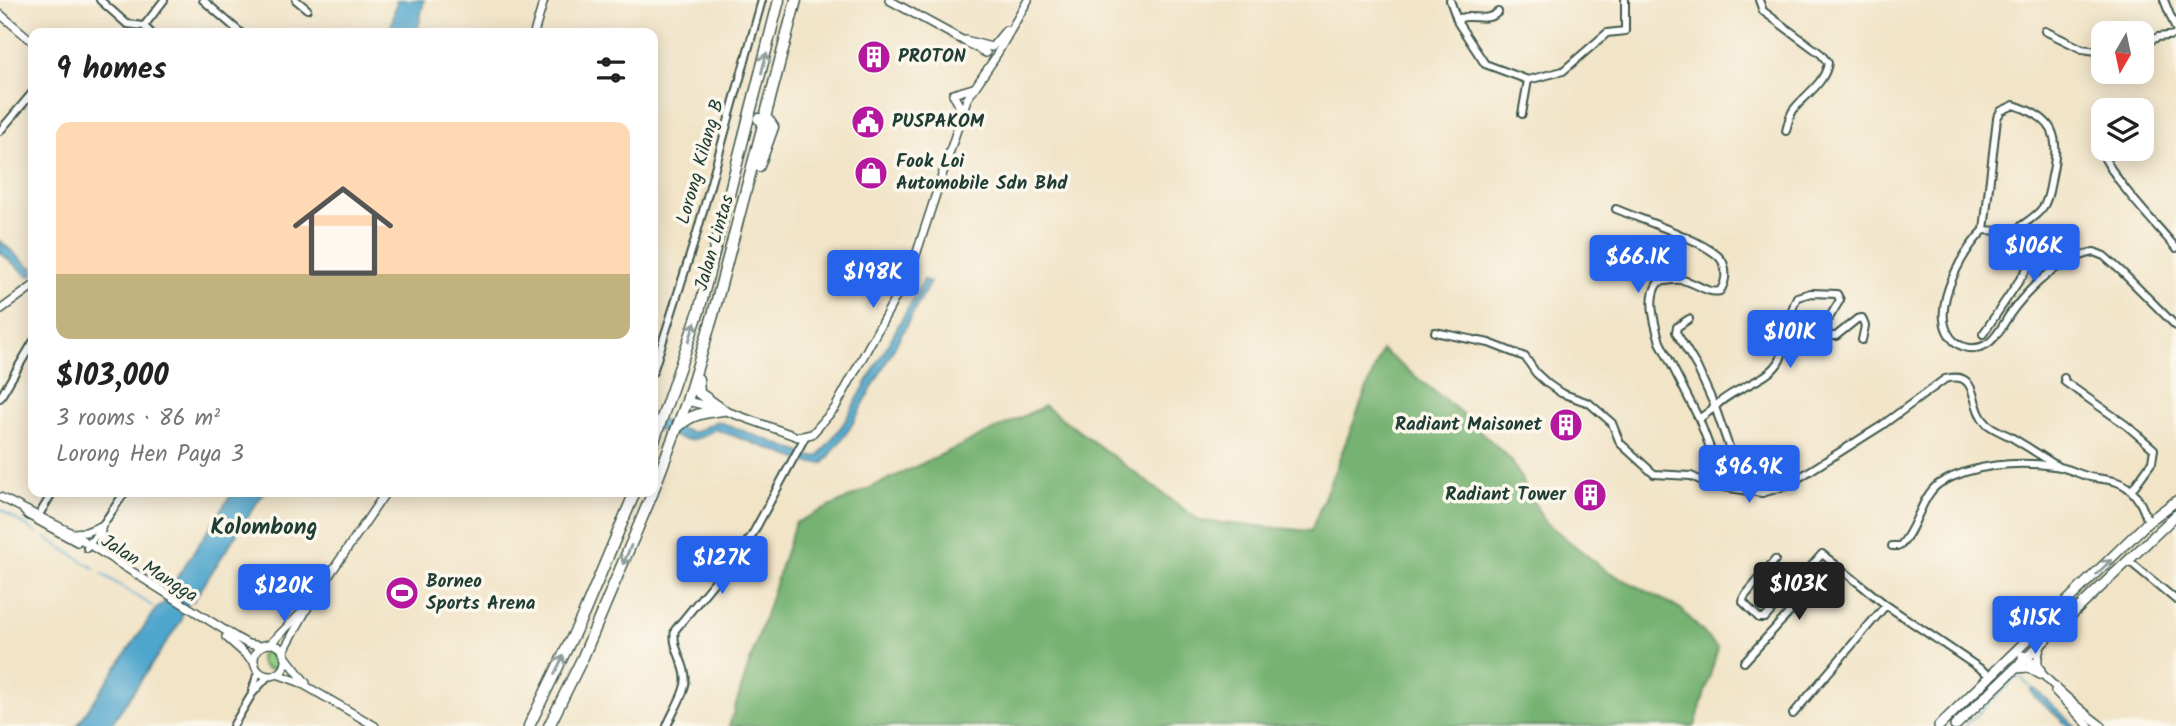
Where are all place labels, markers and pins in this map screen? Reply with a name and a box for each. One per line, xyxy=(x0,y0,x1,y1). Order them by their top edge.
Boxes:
building icon: PROTON xyxy=(855,38,893,76)
place label: PROTON xyxy=(898,42,966,72)
public building icon: PUSPAKOM xyxy=(849,103,887,141)
place label: PUSPAKOM xyxy=(892,107,985,137)
place label: Fook Loi Automobile Sdn Bhd xyxy=(896,147,1068,199)
shop icon: Fook Loi Automobile Sdn Bhd xyxy=(852,154,890,192)
pin: $106K xyxy=(1985,224,2083,284)
pin: $66.1K xyxy=(1581,236,1695,295)
pin: $198K xyxy=(824,250,922,310)
pin: $101K xyxy=(1741,310,1839,370)
building icon: Radiant Maisonet xyxy=(1547,406,1585,444)
place label: Radiant Maisonet xyxy=(1395,410,1542,440)
pin: $96.9K xyxy=(1692,446,1806,505)
building icon: Radiant Tower xyxy=(1571,476,1609,514)
place label: Radiant Tower xyxy=(1445,480,1567,510)
pin: $127K xyxy=(673,536,771,596)
pin: $103K xyxy=(1750,562,1848,622)
pin: $120K xyxy=(235,564,333,624)
place label: Borneo Sports Arena xyxy=(426,567,536,619)
sports icon: Borneo Sports Arena xyxy=(383,574,421,612)
pin: $115K xyxy=(1986,596,2084,656)

